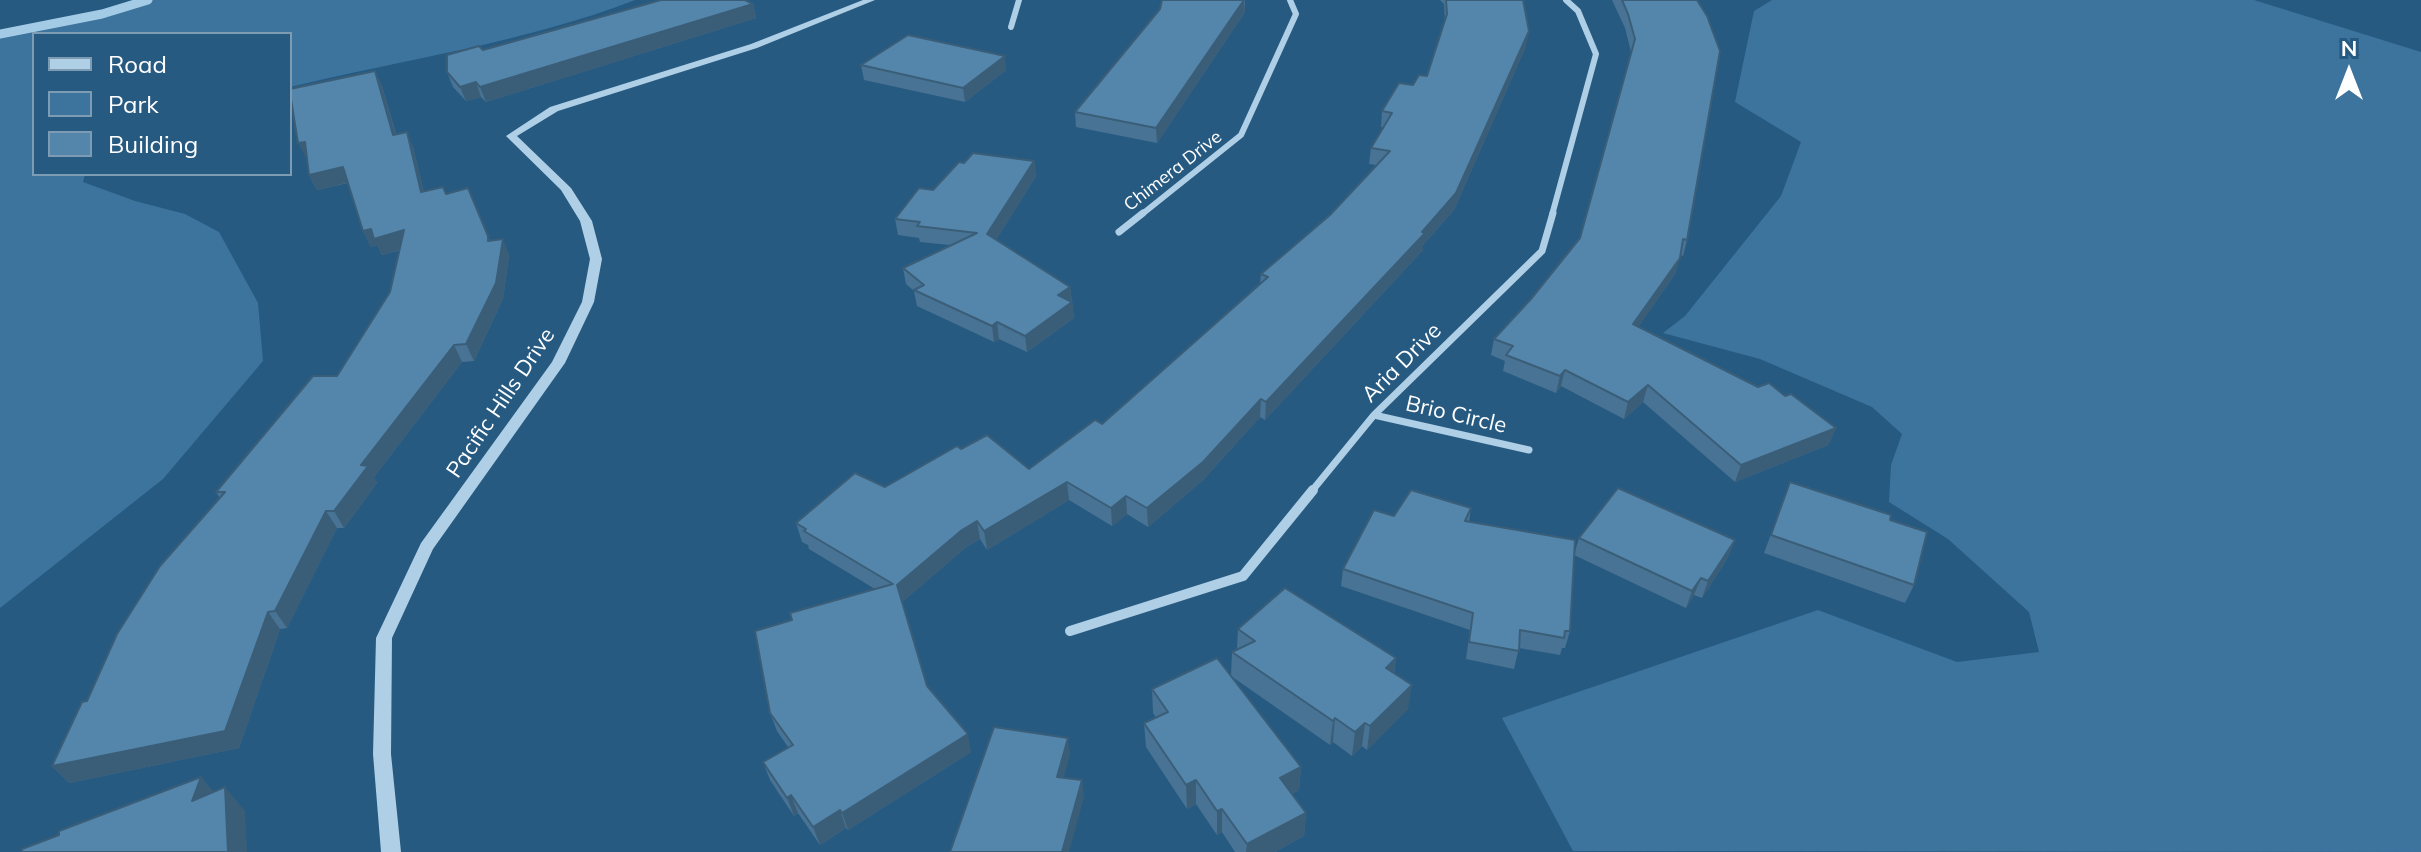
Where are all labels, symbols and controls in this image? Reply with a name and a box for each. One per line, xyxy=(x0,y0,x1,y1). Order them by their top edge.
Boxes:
legend xyxy=(32,32,292,176)
north arrow xyxy=(2309,32,2389,112)
text: N xyxy=(2341,34,2357,62)
text: Road xyxy=(108,49,167,79)
text: Park xyxy=(108,89,159,119)
street label: Chimera Drive xyxy=(1120,126,1226,216)
text: Building xyxy=(108,129,198,159)
street label: Aria Drive xyxy=(1357,318,1447,408)
street label: Pacific Hills Drive xyxy=(441,323,561,483)
street label: Brio Circle xyxy=(1403,391,1509,439)

